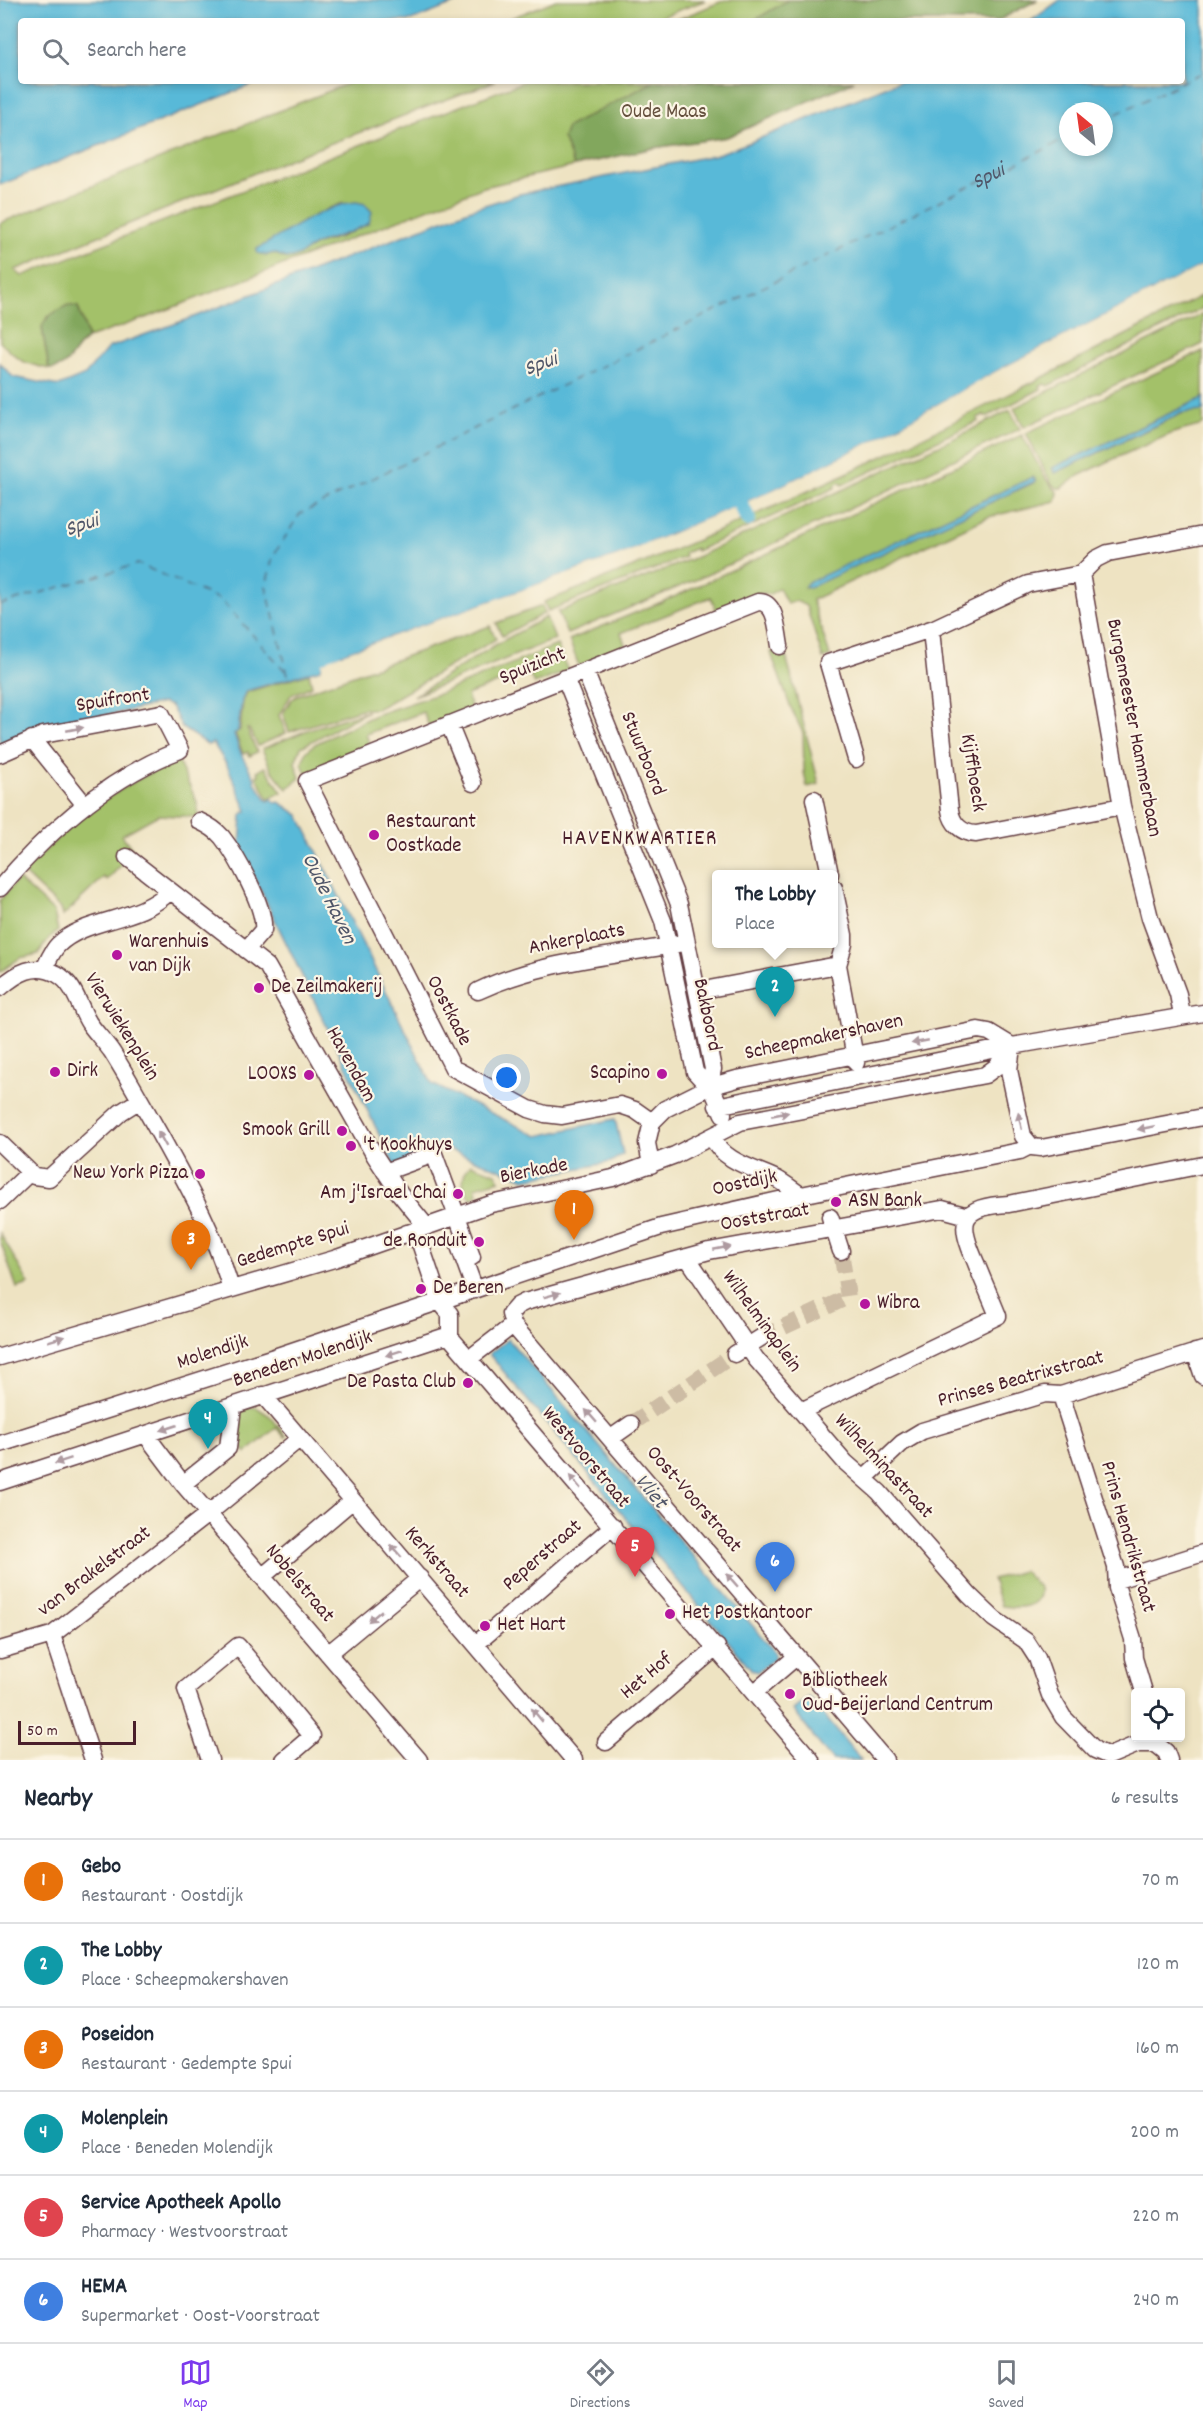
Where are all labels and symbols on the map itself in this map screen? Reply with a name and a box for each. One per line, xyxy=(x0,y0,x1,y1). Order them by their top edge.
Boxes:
park label: Oude Maas xyxy=(621,98,707,128)
north arrow xyxy=(1059,102,1113,156)
water label: Spui xyxy=(967,154,1013,198)
water label: Spui xyxy=(520,343,565,385)
water label: Spui xyxy=(61,505,106,546)
street label: Burgemeester Hammerbaan xyxy=(1097,616,1169,840)
street label: Spuizicht xyxy=(495,640,571,694)
street label: Spuifront xyxy=(74,680,152,722)
street label: Stuurboord xyxy=(612,707,672,801)
one-way arrow xyxy=(66,724,85,733)
street label: Kijffhoeck xyxy=(951,732,993,814)
place label: Restaurant Oostkade xyxy=(386,808,476,862)
district label: HAVENKWARTIER xyxy=(562,824,718,855)
marker: Restaurant Oostkade xyxy=(367,828,381,842)
water label: Oude Haven xyxy=(293,848,364,950)
street label: Ankerplaats xyxy=(526,916,628,964)
place label: Warenhuis van Dijk xyxy=(129,928,209,982)
marker: Warenhuis van Dijk xyxy=(110,948,124,962)
street label: Vierwiekenplein xyxy=(76,967,166,1087)
pin: 2 xyxy=(756,968,794,1017)
street label: Oostkade xyxy=(417,971,479,1051)
place label: De Zeilmakerij xyxy=(271,973,383,1003)
street label: Bakboord xyxy=(684,976,728,1054)
marker: De Zeilmakerij xyxy=(252,981,266,995)
street label: Scheepmakershaven xyxy=(742,1007,906,1069)
street label: Havendam xyxy=(317,1022,383,1108)
one-way arrow xyxy=(911,1038,930,1047)
place label: Dirk xyxy=(67,1057,98,1087)
place label: Scapino xyxy=(590,1059,650,1089)
place label: LOOXS xyxy=(248,1060,297,1090)
your location xyxy=(492,1063,521,1092)
marker: Dirk xyxy=(48,1065,62,1079)
marker: Scapino xyxy=(655,1067,669,1081)
marker: LOOXS xyxy=(302,1068,316,1082)
one-way arrow xyxy=(771,1109,790,1118)
one-way arrow xyxy=(1015,1112,1024,1131)
place label: Smook Grill xyxy=(242,1116,330,1146)
marker: Smook Grill xyxy=(335,1124,349,1138)
one-way arrow xyxy=(1136,1124,1155,1133)
one-way arrow xyxy=(157,1130,167,1147)
place label: 't Kookhuys xyxy=(363,1131,453,1161)
marker: 't Kookhuys xyxy=(344,1139,358,1153)
street label: Bierkade xyxy=(498,1151,570,1193)
place label: New York Pizza xyxy=(73,1159,189,1189)
street label: Oostdijk xyxy=(710,1162,780,1206)
marker: New York Pizza xyxy=(193,1167,207,1181)
place label: Am j'Israel Chai xyxy=(320,1179,446,1209)
marker: Am j'Israel Chai xyxy=(451,1187,465,1201)
place label: ASN Bank xyxy=(848,1187,922,1217)
pin: 1 xyxy=(554,1190,594,1240)
street label: Ooststraat xyxy=(718,1195,812,1241)
marker: ASN Bank xyxy=(829,1195,843,1209)
street label: Gedempte Spui xyxy=(233,1215,353,1277)
pin: 3 xyxy=(172,1220,210,1270)
place label: de Ronduit xyxy=(383,1227,467,1257)
marker: de Ronduit xyxy=(472,1235,486,1249)
one-way arrow xyxy=(712,1243,731,1252)
street label: Wilhelminaplein xyxy=(714,1265,808,1379)
place label: De Beren xyxy=(433,1274,504,1304)
marker: De Beren xyxy=(414,1282,428,1296)
place label: Wibra xyxy=(877,1289,921,1319)
one-way arrow xyxy=(543,1290,561,1299)
marker: Wibra xyxy=(858,1297,872,1311)
street label: Beneden Molendijk xyxy=(229,1323,377,1397)
street label: Molendijk xyxy=(173,1327,253,1379)
one-way arrow xyxy=(47,1334,65,1343)
street label: Prinses Beatrixstraat xyxy=(935,1343,1108,1417)
one-way arrow xyxy=(385,1349,403,1358)
place label: De Pasta Club xyxy=(347,1368,456,1398)
marker: De Pasta Club xyxy=(461,1376,475,1390)
pin: 4 xyxy=(188,1400,228,1449)
street label: Westvoorstraat xyxy=(533,1400,637,1516)
one-way arrow xyxy=(585,1408,598,1424)
street label: Wilhelminastraat xyxy=(826,1408,940,1527)
one-way arrow xyxy=(160,1423,178,1433)
street label: Oost-Voorstraat xyxy=(638,1440,748,1560)
one-way arrow xyxy=(54,1457,72,1466)
street label: Prins Hendrikstraat xyxy=(1091,1458,1163,1616)
water label: Vliet xyxy=(626,1468,675,1518)
one-way arrow xyxy=(569,1475,582,1490)
street label: Peperstraat xyxy=(496,1513,590,1599)
street label: van Brakelstraat xyxy=(32,1519,158,1625)
street label: Kerkstraat xyxy=(396,1520,476,1606)
pin: 5 xyxy=(616,1528,654,1577)
street label: Nobelstraat xyxy=(257,1538,341,1630)
pin: 6 xyxy=(756,1542,794,1592)
one-way arrow xyxy=(390,1544,403,1559)
one-way arrow xyxy=(726,1573,739,1588)
place label: Het Postkantoor xyxy=(682,1599,813,1629)
marker: Het Postkantoor xyxy=(663,1607,677,1621)
one-way arrow xyxy=(367,1609,382,1621)
place label: Het Hart xyxy=(497,1611,566,1641)
marker: Het Hart xyxy=(478,1619,492,1633)
street label: Het Hof xyxy=(614,1646,680,1708)
place label: Bibliotheek Oud-Beijerland Centrum xyxy=(802,1667,993,1721)
marker: Bibliotheek Oud-Beijerland Centrum xyxy=(783,1687,797,1701)
one-way arrow xyxy=(530,1707,543,1723)
scale bar xyxy=(18,1718,136,1746)

